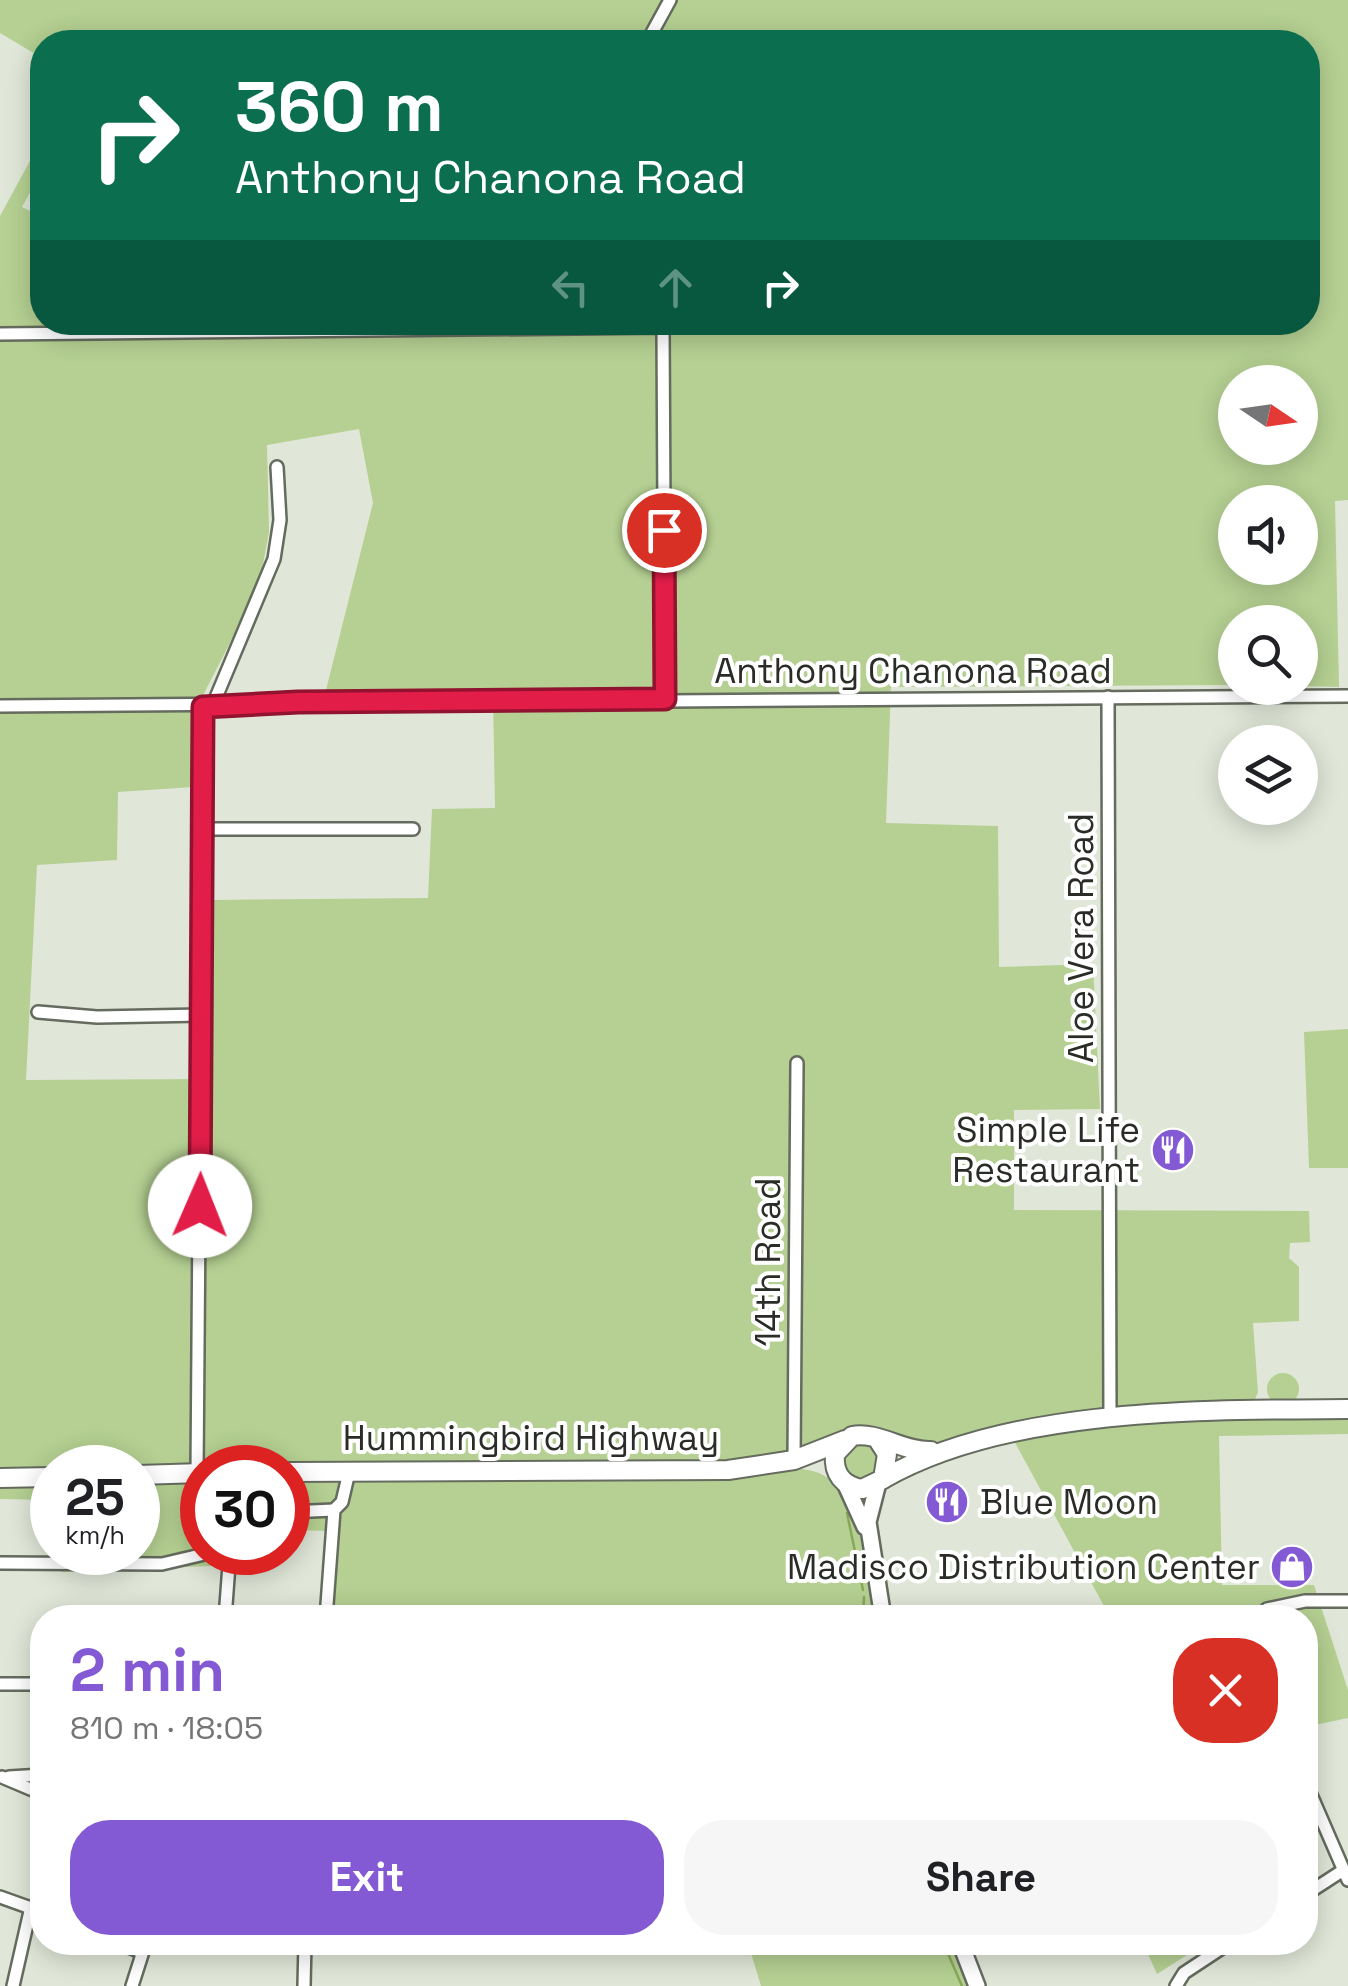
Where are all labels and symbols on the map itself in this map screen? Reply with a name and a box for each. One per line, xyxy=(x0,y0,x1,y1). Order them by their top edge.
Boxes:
north arrow xyxy=(1218,365,1318,465)
pin xyxy=(622,488,707,573)
street label: Anthony Chanona Road xyxy=(714,649,1112,693)
street label: Aloe Vera Road xyxy=(1059,813,1103,1063)
place label: Simple Life Restaurant xyxy=(952,1108,1140,1192)
restaurant icon: Simple Life Restaurant xyxy=(1150,1127,1196,1173)
position arrow xyxy=(148,1154,252,1258)
street label: 14th Road xyxy=(746,1178,790,1346)
street label: Hummingbird Highway xyxy=(343,1416,719,1460)
speed limit sign: 30 xyxy=(180,1445,310,1575)
restaurant icon: Blue Moon xyxy=(924,1479,970,1525)
place label: Blue Moon xyxy=(980,1480,1158,1524)
shop icon: Madisco Distribution Center xyxy=(1269,1544,1315,1590)
place label: Madisco Distribution Center xyxy=(787,1545,1260,1589)

